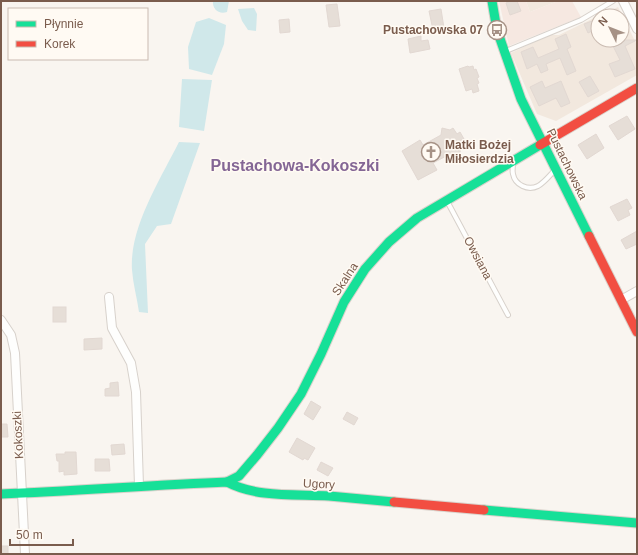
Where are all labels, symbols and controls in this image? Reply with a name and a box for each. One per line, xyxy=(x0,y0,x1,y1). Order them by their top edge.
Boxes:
legend xyxy=(8,8,148,60)
north arrow xyxy=(590,8,630,48)
text: N xyxy=(596,14,610,28)
text: Płynnie xyxy=(44,17,84,31)
bus stop icon: Pustachowska 07 xyxy=(486,19,508,41)
place label: Pustachowska 07 xyxy=(383,23,483,37)
text: Korek xyxy=(44,37,76,51)
street label: Pustachowska xyxy=(544,126,590,202)
place label: Matki Bożej Miłosierdzia xyxy=(445,138,514,166)
church icon: Matki Bożej Miłosierdzia xyxy=(420,141,442,163)
district label: Pustachowa-Kokoszki xyxy=(211,157,379,174)
street label: Owsiana xyxy=(461,234,495,282)
street label: Skalna xyxy=(329,260,361,298)
street label: Kokoszki xyxy=(10,411,26,459)
street label: Ugory xyxy=(303,476,335,492)
scale bar xyxy=(10,521,73,547)
text: 50 m xyxy=(16,528,43,542)

